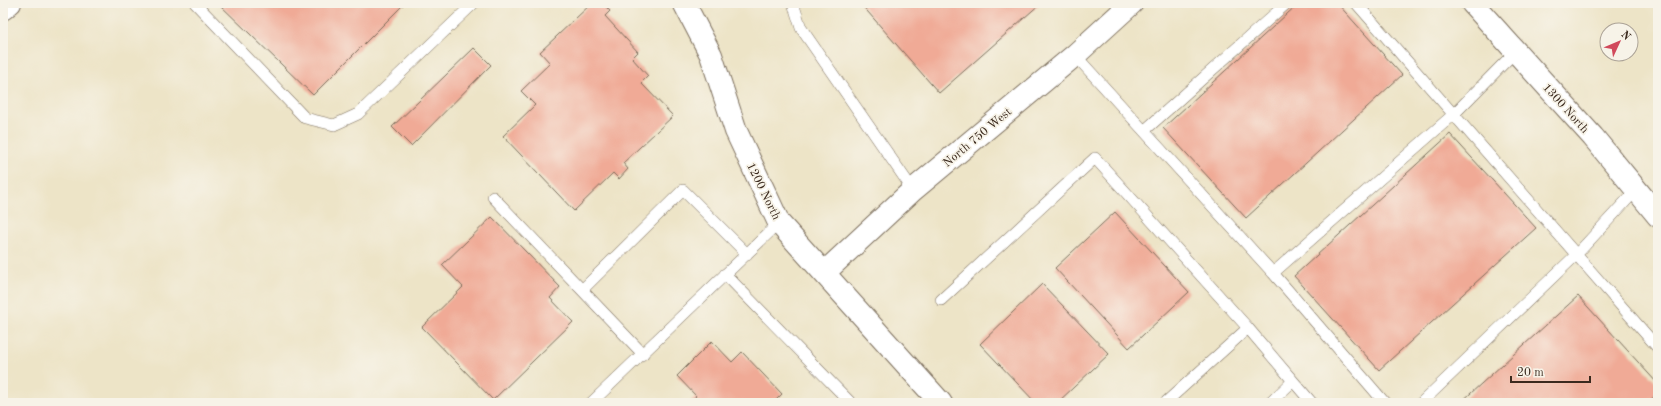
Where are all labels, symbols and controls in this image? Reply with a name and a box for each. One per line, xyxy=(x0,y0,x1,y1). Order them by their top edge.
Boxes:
north arrow xyxy=(1599,22,1639,62)
text: N xyxy=(1618,29,1632,43)
street label: 1300 North xyxy=(1540,82,1591,136)
street label: North 750 West xyxy=(941,105,1014,170)
street label: 1200 North xyxy=(744,161,782,222)
scale bar xyxy=(1511,358,1590,384)
text: 20 m xyxy=(1517,367,1544,379)

